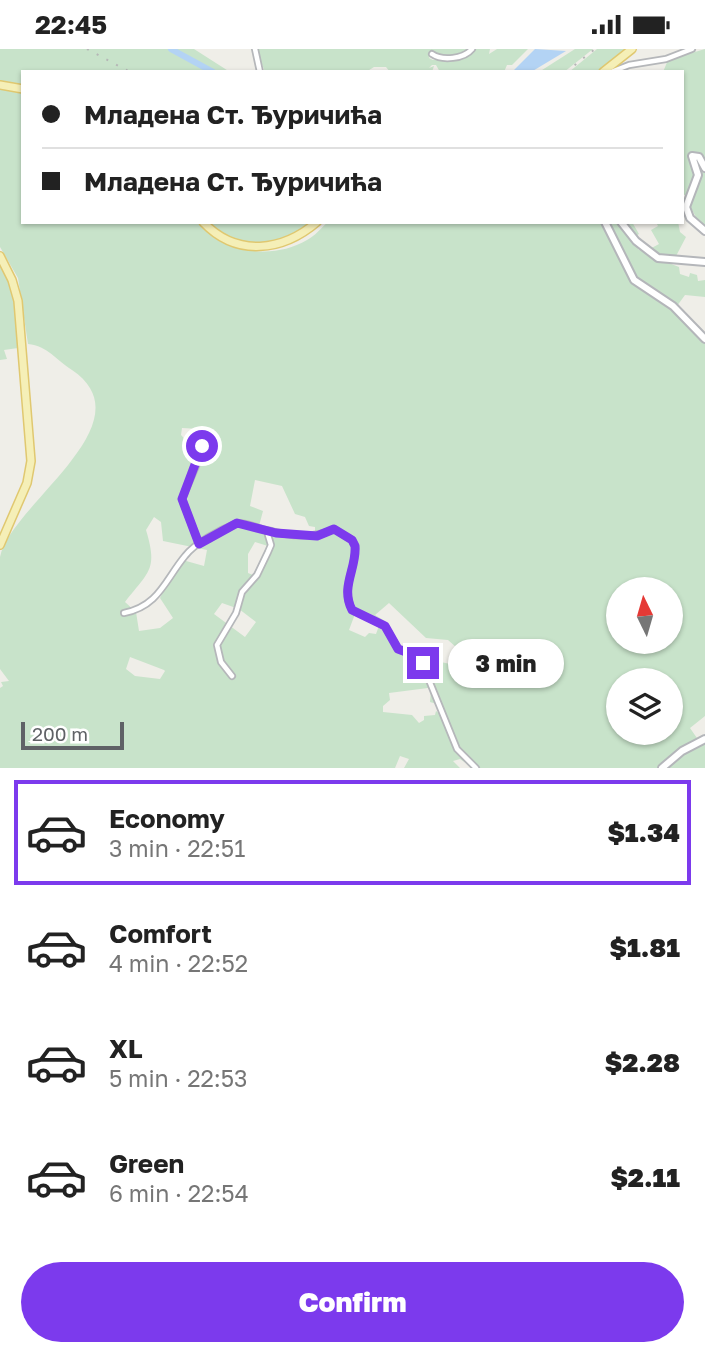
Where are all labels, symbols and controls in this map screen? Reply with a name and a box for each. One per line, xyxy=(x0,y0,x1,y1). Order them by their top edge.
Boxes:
text: 22:45 xyxy=(35,9,107,40)
text: Младена Ст. Ђуричића xyxy=(84,99,382,130)
text: Младена Ст. Ђуричића xyxy=(84,166,382,197)
route start xyxy=(186,430,218,462)
north arrow xyxy=(606,577,682,655)
map controls xyxy=(606,577,683,745)
callout: 3 min xyxy=(448,639,563,687)
route end xyxy=(407,647,439,679)
text: 3 min xyxy=(476,649,536,677)
button: layers xyxy=(606,668,683,745)
scale bar xyxy=(21,719,124,751)
text: 200 m xyxy=(32,722,88,745)
icon: car xyxy=(25,801,88,864)
text: Economy xyxy=(109,803,225,834)
text: $1.34 xyxy=(607,817,680,848)
text: 3 min · 22:51 xyxy=(109,834,245,862)
icon: car xyxy=(25,916,88,979)
text: Comfort xyxy=(109,918,212,949)
text: $1.81 xyxy=(610,932,680,963)
text: 4 min · 22:52 xyxy=(109,949,248,977)
icon: car xyxy=(25,1031,88,1094)
text: XL xyxy=(109,1033,143,1064)
text: $2.28 xyxy=(605,1047,680,1078)
text: 5 min · 22:53 xyxy=(109,1064,248,1092)
icon: car xyxy=(25,1146,88,1209)
text: Green xyxy=(109,1148,184,1179)
text: $2.11 xyxy=(610,1162,680,1193)
text: 6 min · 22:54 xyxy=(109,1179,249,1207)
button: Confirm xyxy=(21,1262,684,1342)

